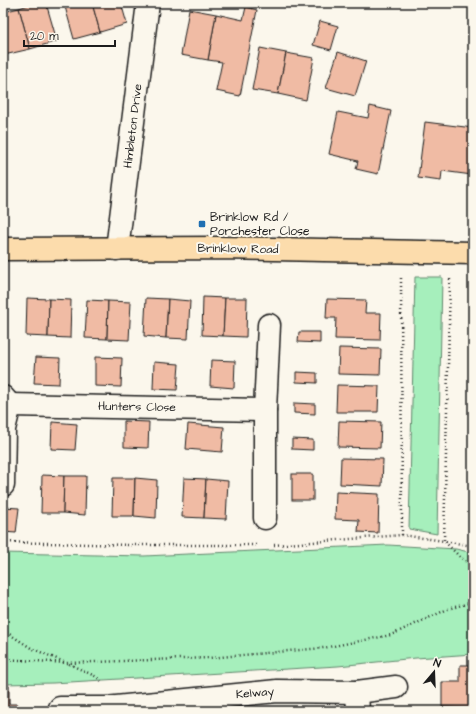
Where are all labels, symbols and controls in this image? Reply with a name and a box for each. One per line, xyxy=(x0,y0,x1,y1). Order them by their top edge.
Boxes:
scale bar xyxy=(24,22,115,48)
text: 20 m xyxy=(30,28,59,45)
street label: Himbleton Drive xyxy=(119,82,147,169)
place label: Brinklow Rd / Porchester Close xyxy=(210,209,310,240)
marker: Brinklow Rd / Porchester Close xyxy=(197,219,207,229)
street label: Brinklow Road xyxy=(197,240,279,258)
street label: Hunters Close xyxy=(98,398,177,416)
north arrow xyxy=(414,652,454,692)
text: N xyxy=(431,655,443,671)
street label: Kelway xyxy=(235,683,275,704)

